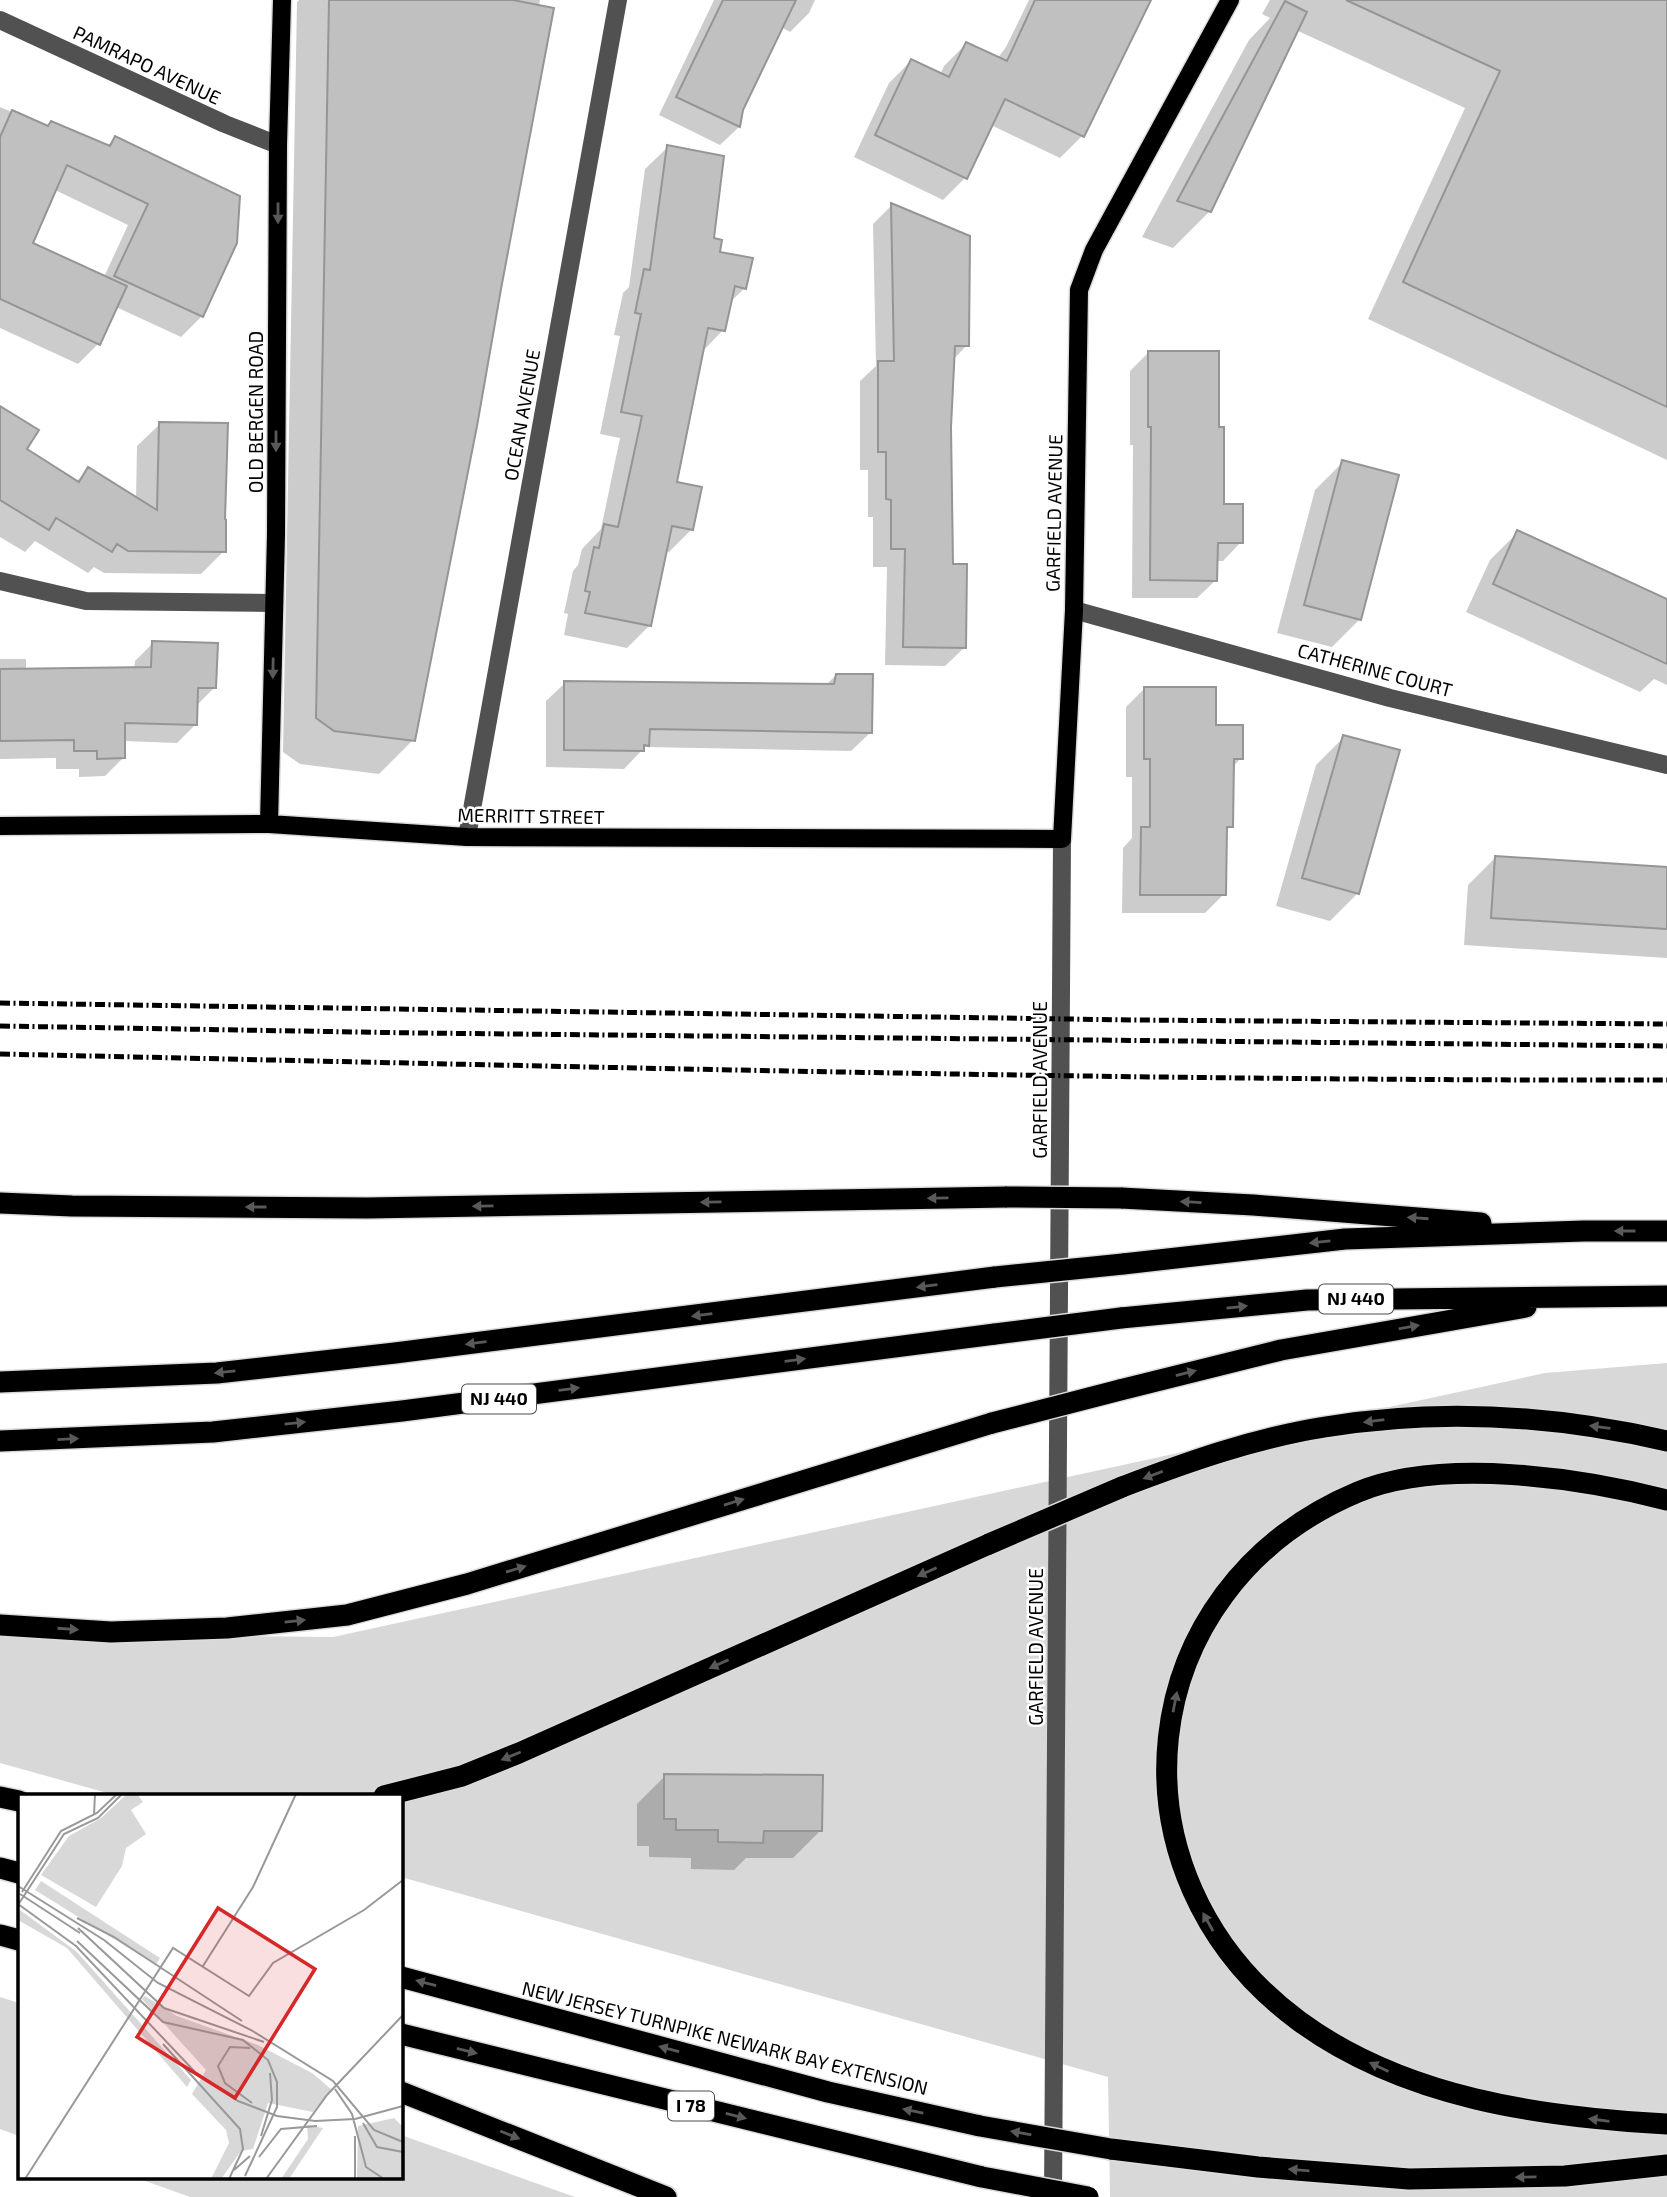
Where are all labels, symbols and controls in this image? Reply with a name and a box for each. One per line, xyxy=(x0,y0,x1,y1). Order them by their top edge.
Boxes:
street label: PAMRAPO AVENUE xyxy=(70,20,225,109)
one-way arrow xyxy=(272,202,284,224)
street label: OLD BERGEN ROAD xyxy=(244,331,267,493)
street label: OCEAN AVENUE xyxy=(499,347,544,483)
one-way arrow xyxy=(271,430,282,452)
street label: GARFIELD AVENUE xyxy=(1041,434,1066,592)
street label: CATHERINE COURT xyxy=(1295,638,1455,701)
one-way arrow xyxy=(267,657,279,679)
street label: MERRITT STREET xyxy=(457,803,605,828)
street label: GARFIELD AVENUE xyxy=(1028,1001,1051,1159)
one-way arrow xyxy=(927,1192,949,1204)
one-way arrow xyxy=(700,1196,722,1207)
one-way arrow xyxy=(1180,1196,1202,1207)
one-way arrow xyxy=(472,1200,494,1211)
one-way arrow xyxy=(245,1201,267,1213)
one-way arrow xyxy=(1407,1212,1429,1223)
one-way arrow xyxy=(1614,1225,1636,1237)
one-way arrow xyxy=(1309,1237,1331,1248)
one-way arrow xyxy=(916,1281,938,1292)
road number: NJ 440 xyxy=(1319,1284,1393,1314)
one-way arrow xyxy=(1227,1301,1249,1312)
one-way arrow xyxy=(690,1309,712,1320)
one-way arrow xyxy=(1398,1321,1420,1332)
one-way arrow xyxy=(465,1338,487,1349)
one-way arrow xyxy=(784,1354,806,1365)
one-way arrow xyxy=(214,1367,236,1378)
one-way arrow xyxy=(1175,1367,1197,1378)
road number: NJ 440 xyxy=(462,1384,536,1414)
one-way arrow xyxy=(559,1384,581,1395)
one-way arrow xyxy=(1362,1415,1384,1426)
one-way arrow xyxy=(284,1417,306,1428)
one-way arrow xyxy=(1589,1422,1611,1433)
one-way arrow xyxy=(57,1433,79,1444)
one-way arrow xyxy=(1143,1470,1164,1481)
one-way arrow xyxy=(723,1497,744,1507)
one-way arrow xyxy=(506,1563,527,1574)
one-way arrow xyxy=(917,1566,937,1578)
street label: GARFIELD AVENUE xyxy=(1024,1568,1047,1726)
one-way arrow xyxy=(284,1615,306,1626)
one-way arrow xyxy=(57,1624,79,1635)
one-way arrow xyxy=(709,1658,729,1670)
one-way arrow xyxy=(1169,1691,1180,1713)
one-way arrow xyxy=(500,1751,521,1762)
inset map xyxy=(18,1794,402,2180)
one-way arrow xyxy=(1202,1912,1214,1931)
street label: NEW JERSEY TURNPIKE NEWARK BAY EXTENSION xyxy=(520,1976,930,2099)
one-way arrow xyxy=(415,1978,436,1988)
one-way arrow xyxy=(658,2043,680,2054)
one-way arrow xyxy=(456,2046,478,2057)
one-way arrow xyxy=(1369,2061,1389,2072)
road number: I 78 xyxy=(668,2092,714,2120)
one-way arrow xyxy=(902,2105,924,2116)
one-way arrow xyxy=(725,2111,747,2122)
one-way arrow xyxy=(1588,2114,1610,2125)
one-way arrow xyxy=(1010,2127,1032,2138)
one-way arrow xyxy=(499,2129,520,2140)
one-way arrow xyxy=(1288,2164,1310,2175)
one-way arrow xyxy=(1515,2171,1537,2183)

